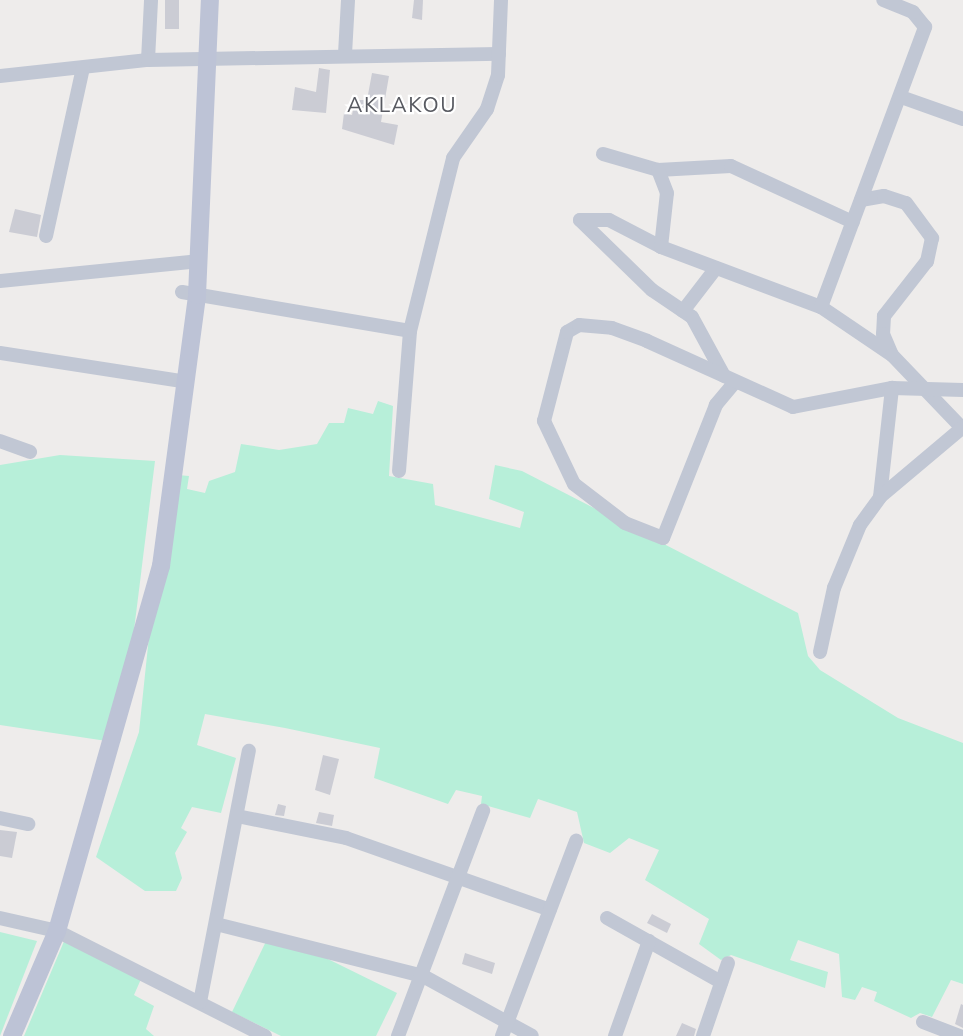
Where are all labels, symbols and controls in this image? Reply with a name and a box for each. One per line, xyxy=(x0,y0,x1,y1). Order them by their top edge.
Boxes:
district label: AKLAKOU xyxy=(347,91,457,117)

